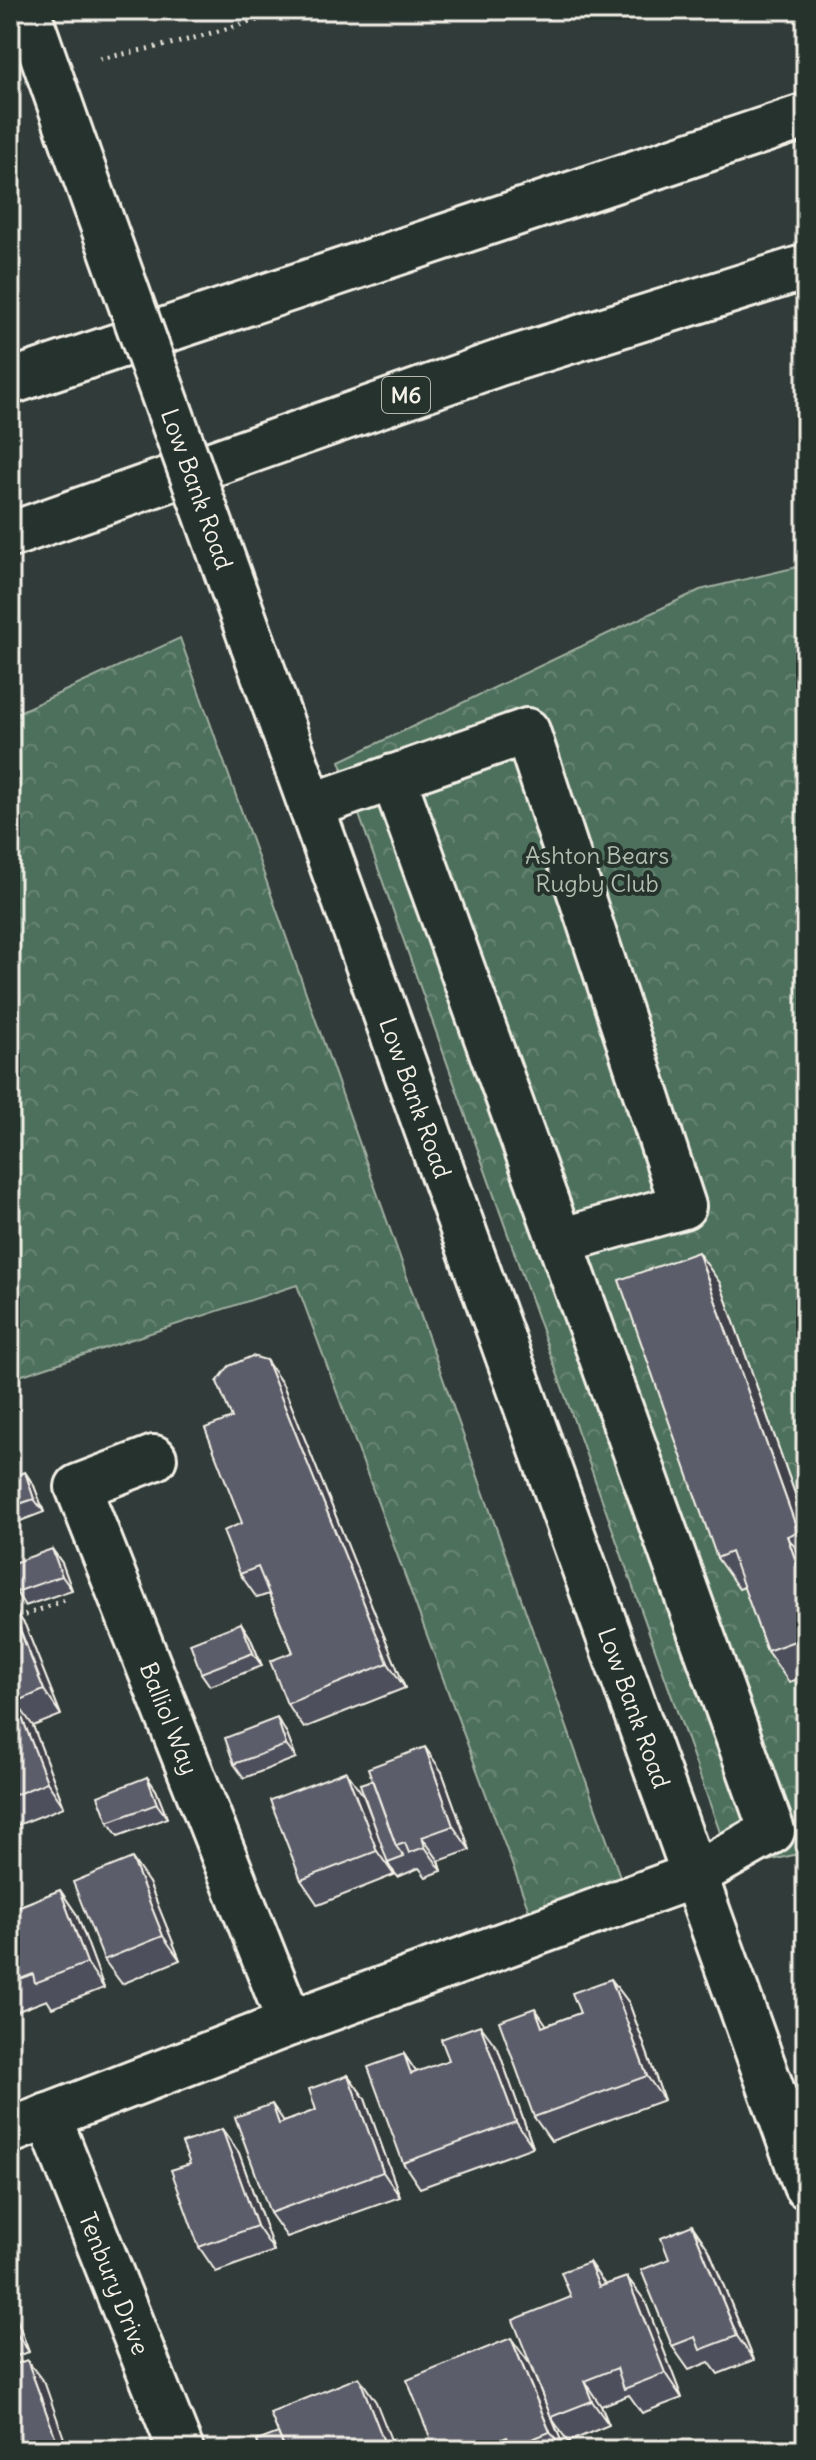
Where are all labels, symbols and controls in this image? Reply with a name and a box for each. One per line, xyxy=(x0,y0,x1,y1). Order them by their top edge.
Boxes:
road number: M6 xyxy=(382,377,430,413)
street label: Low Bank Road xyxy=(155,405,240,573)
park label: Ashton Bears Rugby Club xyxy=(525,840,669,898)
street label: Low Bank Road xyxy=(373,1013,458,1182)
street label: Low Bank Road xyxy=(592,1623,677,1792)
street label: Balliol Way xyxy=(134,1658,205,1779)
street label: Tenbury Drive xyxy=(73,2208,156,2359)

